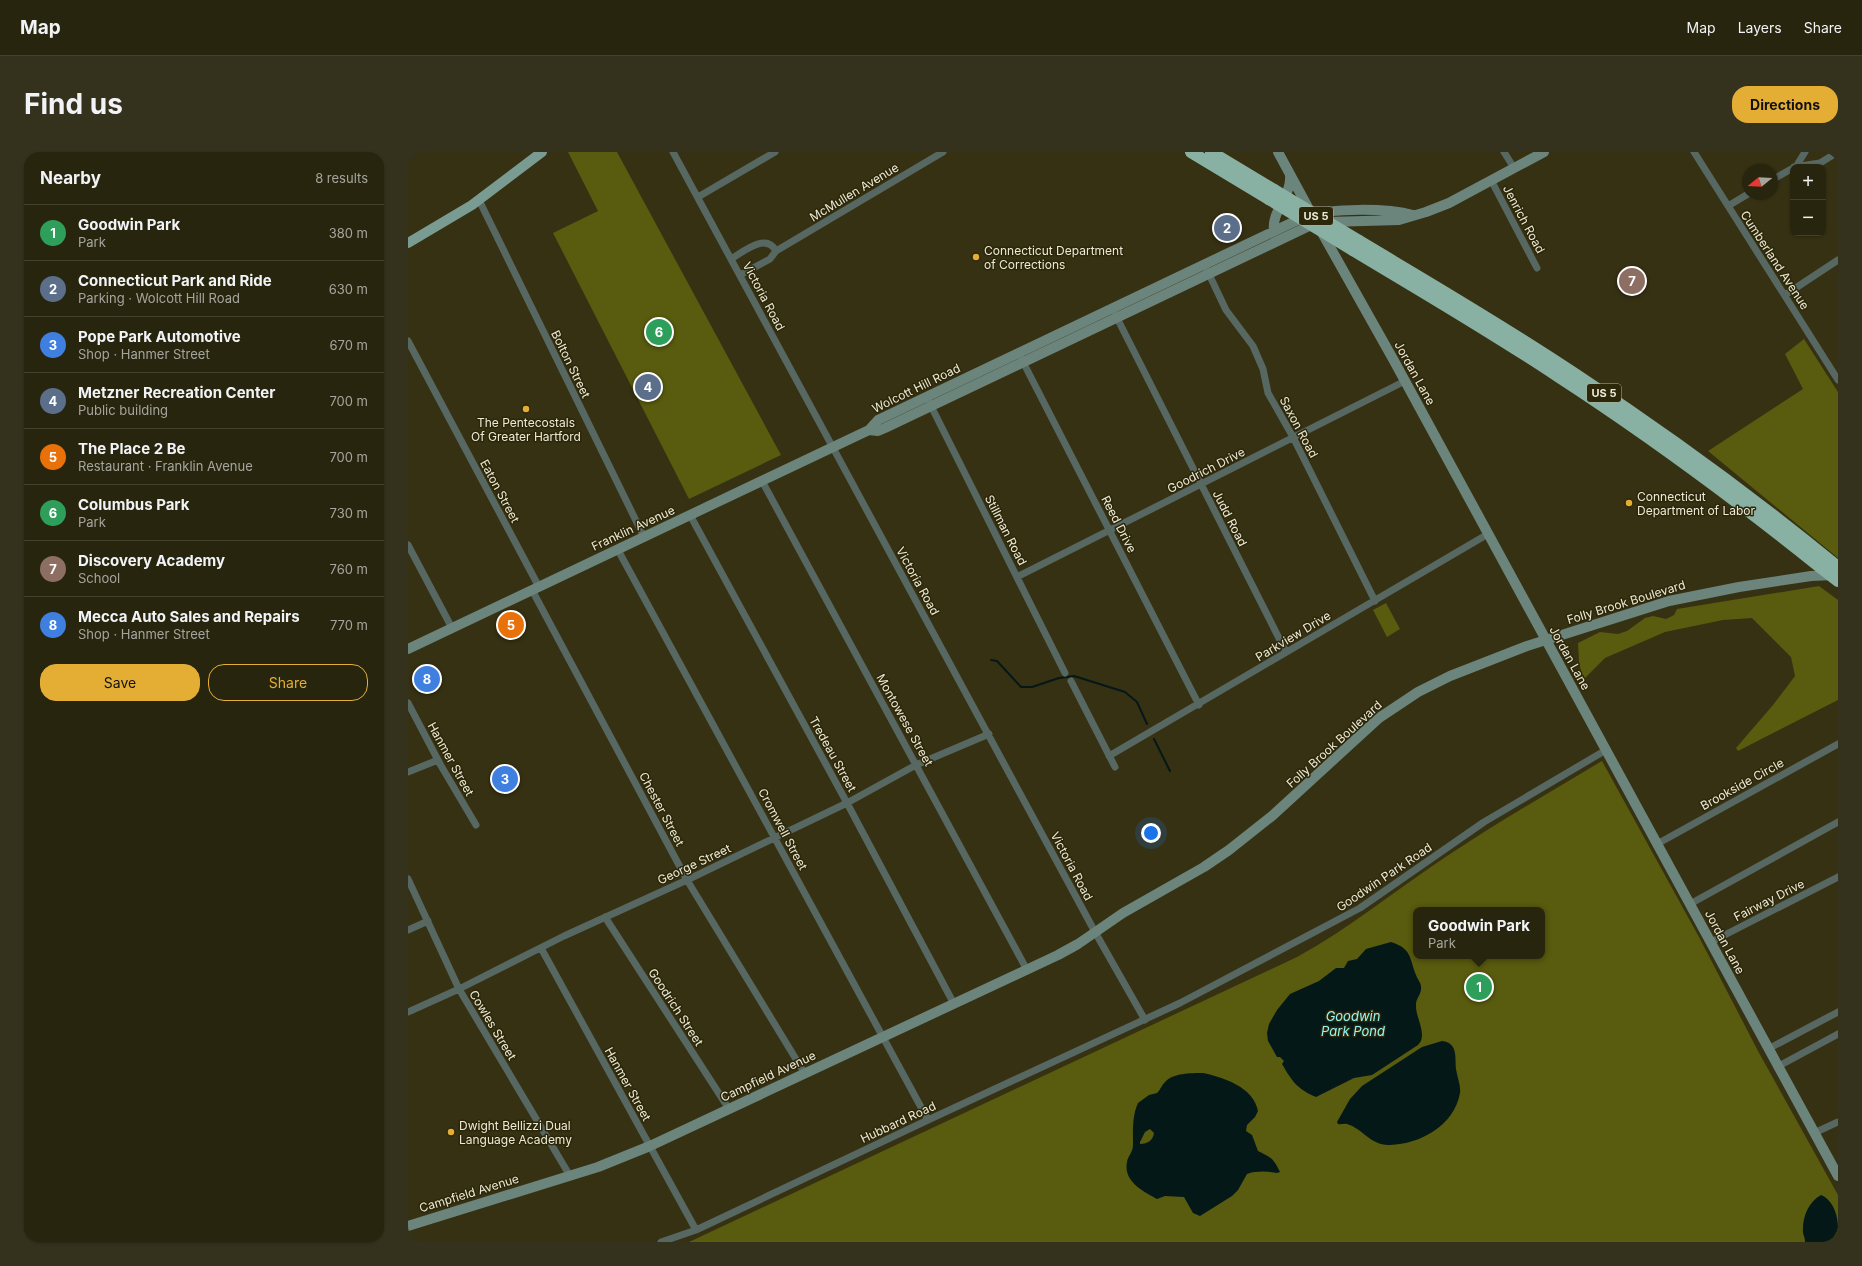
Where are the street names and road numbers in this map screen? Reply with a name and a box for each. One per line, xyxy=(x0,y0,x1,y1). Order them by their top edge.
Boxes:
street label: McMullen Avenue xyxy=(807,160,901,224)
street label: Jenrich Road xyxy=(1500,182,1548,256)
road number: US 5 xyxy=(1299,207,1333,225)
street label: Cumberland Avenue xyxy=(1737,208,1813,312)
street label: Victoria Road xyxy=(740,259,788,333)
street label: Bolton Street xyxy=(548,328,594,400)
street label: Jordan Lane xyxy=(1391,339,1439,407)
street label: Wolcott Hill Road xyxy=(869,360,963,416)
road number: US 5 xyxy=(1587,384,1621,402)
street label: Saxon Road xyxy=(1277,394,1321,460)
street label: Goodrich Drive xyxy=(1165,444,1247,496)
street label: Eaton Street xyxy=(477,457,523,525)
street label: Judd Road xyxy=(1209,487,1251,549)
street label: Stillman Road xyxy=(982,492,1030,568)
street label: Reed Drive xyxy=(1098,493,1140,555)
street label: Franklin Avenue xyxy=(589,502,677,554)
street label: Victoria Road xyxy=(893,544,943,618)
street label: Folly Brook Boulevard xyxy=(1565,577,1687,627)
street label: Parkview Drive xyxy=(1253,608,1333,664)
street label: Jordan Lane xyxy=(1546,624,1594,692)
street label: Montowese Street xyxy=(873,671,937,769)
street label: Folly Brook Boulevard xyxy=(1283,697,1385,791)
street label: Tredeau Street xyxy=(806,714,860,794)
street label: Hanmer Street xyxy=(425,719,477,799)
street label: Brookside Circle xyxy=(1698,755,1786,813)
street label: Chester Street xyxy=(636,769,688,849)
street label: Cromwell Street xyxy=(755,786,811,873)
street label: Victoria Road xyxy=(1048,829,1096,903)
street label: Goodwin Park Road xyxy=(1333,839,1435,915)
street label: George Street xyxy=(655,840,733,888)
street label: Fairway Drive xyxy=(1731,876,1807,924)
street label: Jordan Lane xyxy=(1702,907,1748,977)
street label: Goodrich Street xyxy=(645,965,707,1049)
street label: Cowles Street xyxy=(466,987,520,1063)
street label: Hanmer Street xyxy=(602,1044,654,1124)
street label: Campfield Avenue xyxy=(718,1047,818,1105)
street label: Hubbard Road xyxy=(858,1098,938,1146)
street label: Campfield Avenue xyxy=(417,1171,521,1215)

